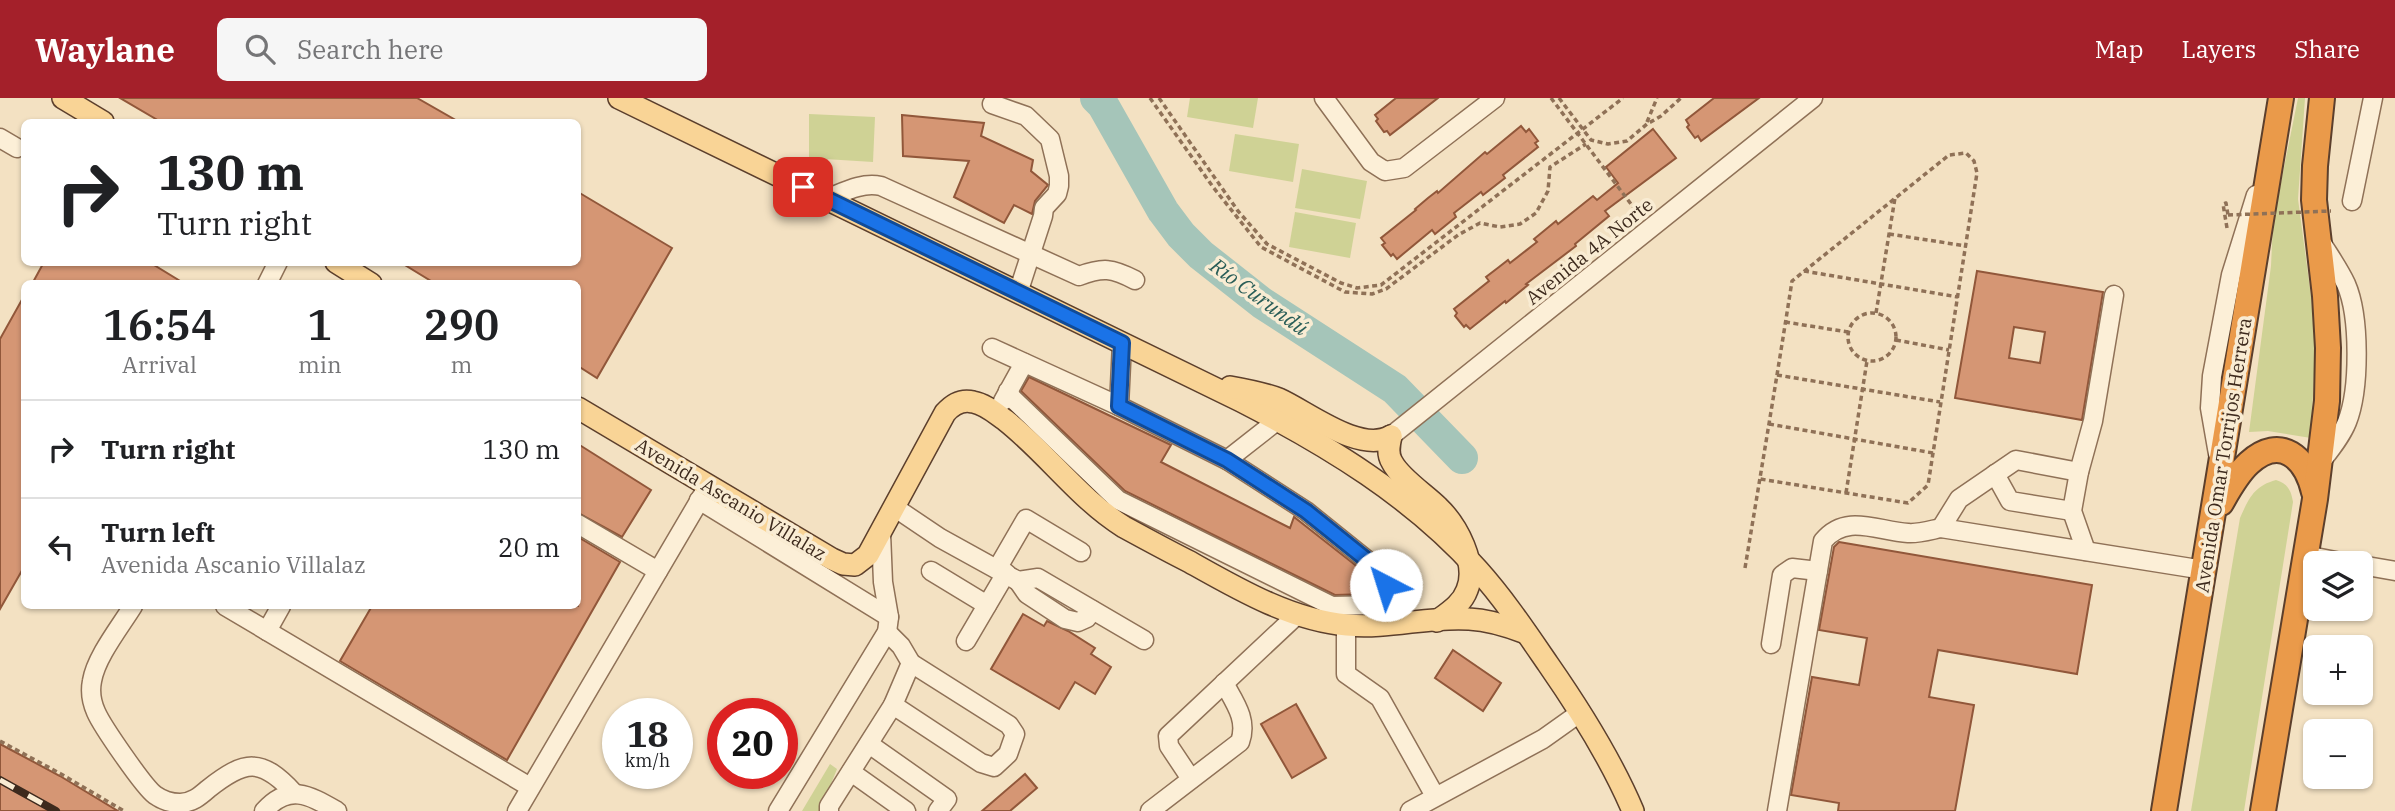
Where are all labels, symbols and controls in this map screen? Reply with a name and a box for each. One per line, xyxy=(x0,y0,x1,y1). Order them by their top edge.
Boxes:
search box xyxy=(217,18,707,81)
text: Waylane xyxy=(35,28,175,71)
icon: search xyxy=(241,30,279,68)
text: Search here xyxy=(297,32,443,66)
text: Map xyxy=(2095,33,2143,65)
text: Layers xyxy=(2181,33,2256,65)
text: Share xyxy=(2294,33,2360,65)
text: 130 m xyxy=(157,140,304,203)
icon: right xyxy=(42,147,133,238)
pin xyxy=(773,157,833,217)
icon: arrive xyxy=(784,168,822,206)
street label: Avenida 4A Norte xyxy=(1520,192,1658,310)
text: Turn right xyxy=(157,202,312,244)
water label: Río Curundú xyxy=(1204,251,1314,341)
text: 16:54 xyxy=(103,297,216,352)
text: 1 xyxy=(307,297,332,352)
text: 290 xyxy=(424,297,499,352)
street label: Avenida Omar Torrijos Herrera xyxy=(2189,316,2257,594)
text: Arrival xyxy=(122,349,197,379)
text: min xyxy=(298,349,342,379)
text: m xyxy=(450,349,472,379)
icon: right xyxy=(42,430,80,468)
text: Turn right xyxy=(101,432,235,466)
text: 130 m xyxy=(482,432,560,466)
street label: Avenida Ascanio Villalaz xyxy=(631,432,831,566)
text: Turn left xyxy=(101,515,215,549)
icon: left xyxy=(42,528,80,566)
text: 20 m xyxy=(498,530,560,564)
position arrow xyxy=(1349,548,1423,622)
text: Avenida Ascanio Villalaz xyxy=(101,549,366,579)
map controls xyxy=(2303,551,2373,789)
button: layers xyxy=(2303,551,2373,621)
button: + xyxy=(2303,635,2373,705)
speed limit sign: 20 xyxy=(707,698,798,789)
text: 18 xyxy=(626,711,669,757)
button: − xyxy=(2303,719,2373,789)
text: km/h xyxy=(625,749,670,772)

